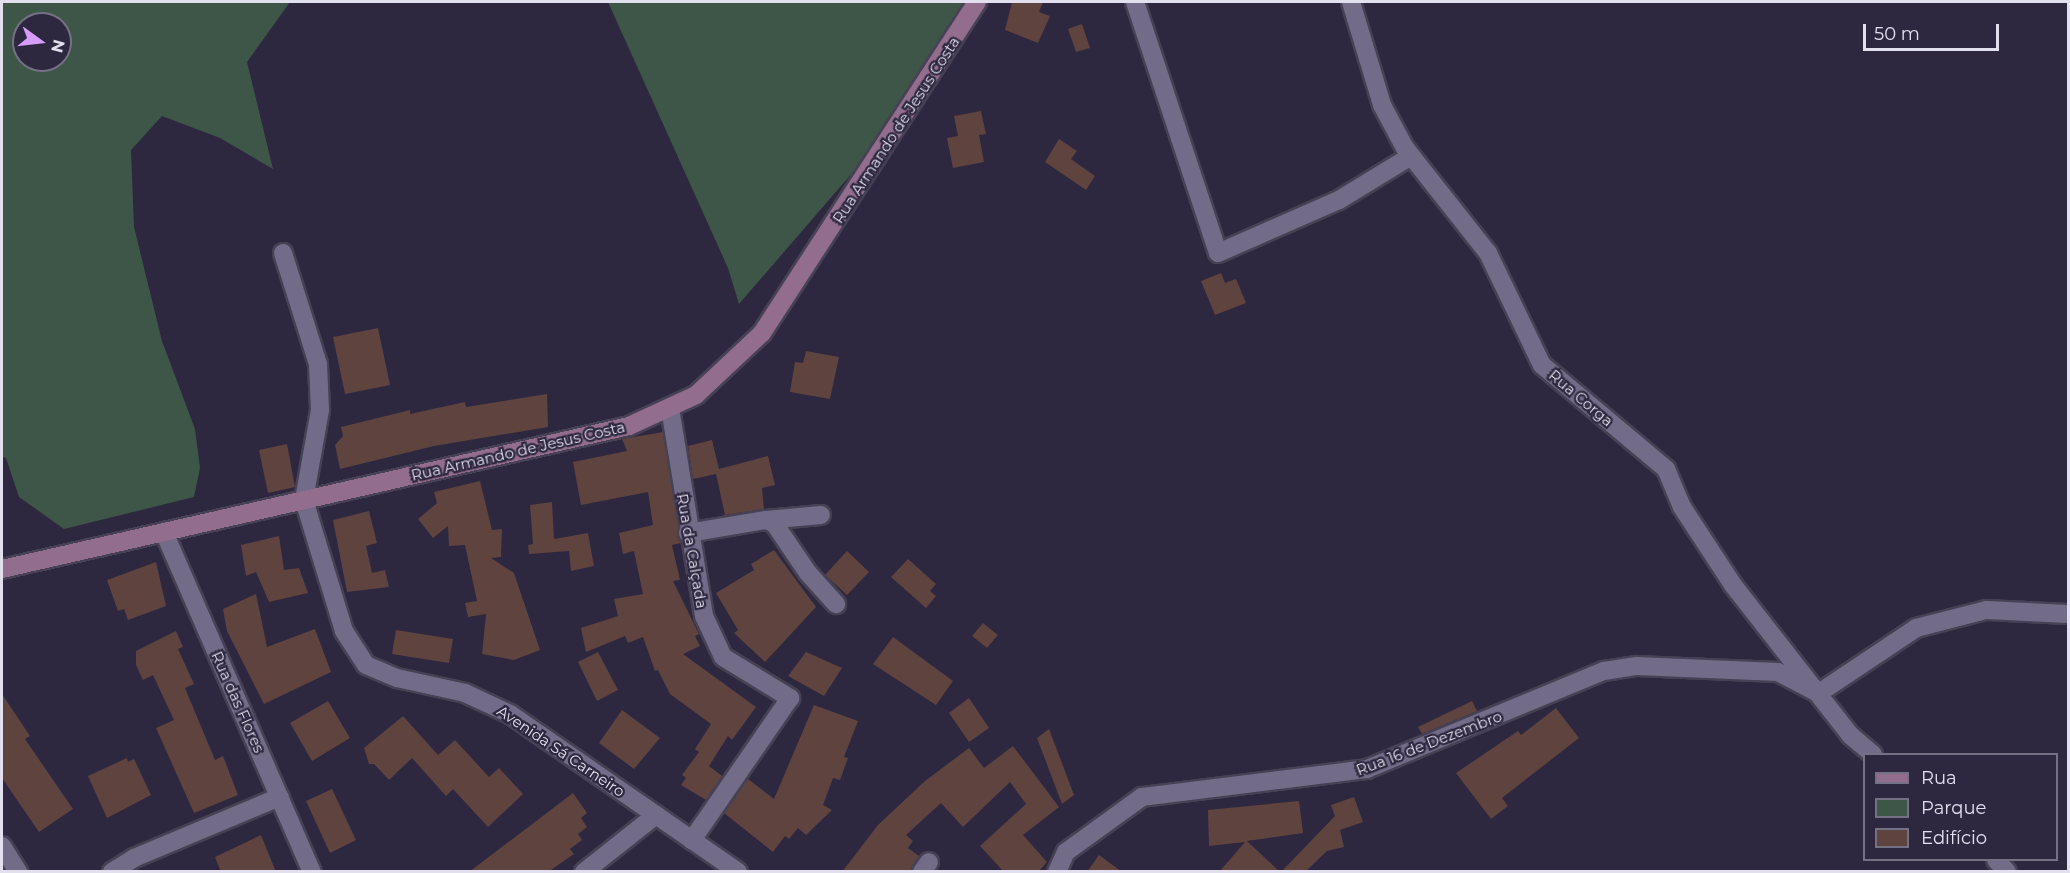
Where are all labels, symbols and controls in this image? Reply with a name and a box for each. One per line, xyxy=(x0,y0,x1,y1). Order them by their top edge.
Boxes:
north arrow xyxy=(12,12,72,72)
scale bar xyxy=(1866,12,2002,50)
text: 50 m xyxy=(1874,23,1920,45)
street label: Rua Armando de Jesus Costa xyxy=(829,33,963,227)
text: N xyxy=(47,38,69,55)
street label: Rua Corga xyxy=(1545,366,1617,430)
street label: Rua Armando de Jesus Costa xyxy=(409,418,627,484)
street label: Rua da Calçada xyxy=(673,492,711,610)
street label: Rua das Flores xyxy=(208,648,268,756)
street label: Avenida Sá Carneiro xyxy=(494,702,628,800)
street label: Rua 16 de Dezembro xyxy=(1354,707,1504,779)
legend xyxy=(1863,753,2058,861)
text: Rua xyxy=(1921,767,1957,789)
text: Parque xyxy=(1921,797,1986,819)
text: Edifício xyxy=(1921,827,1987,849)

